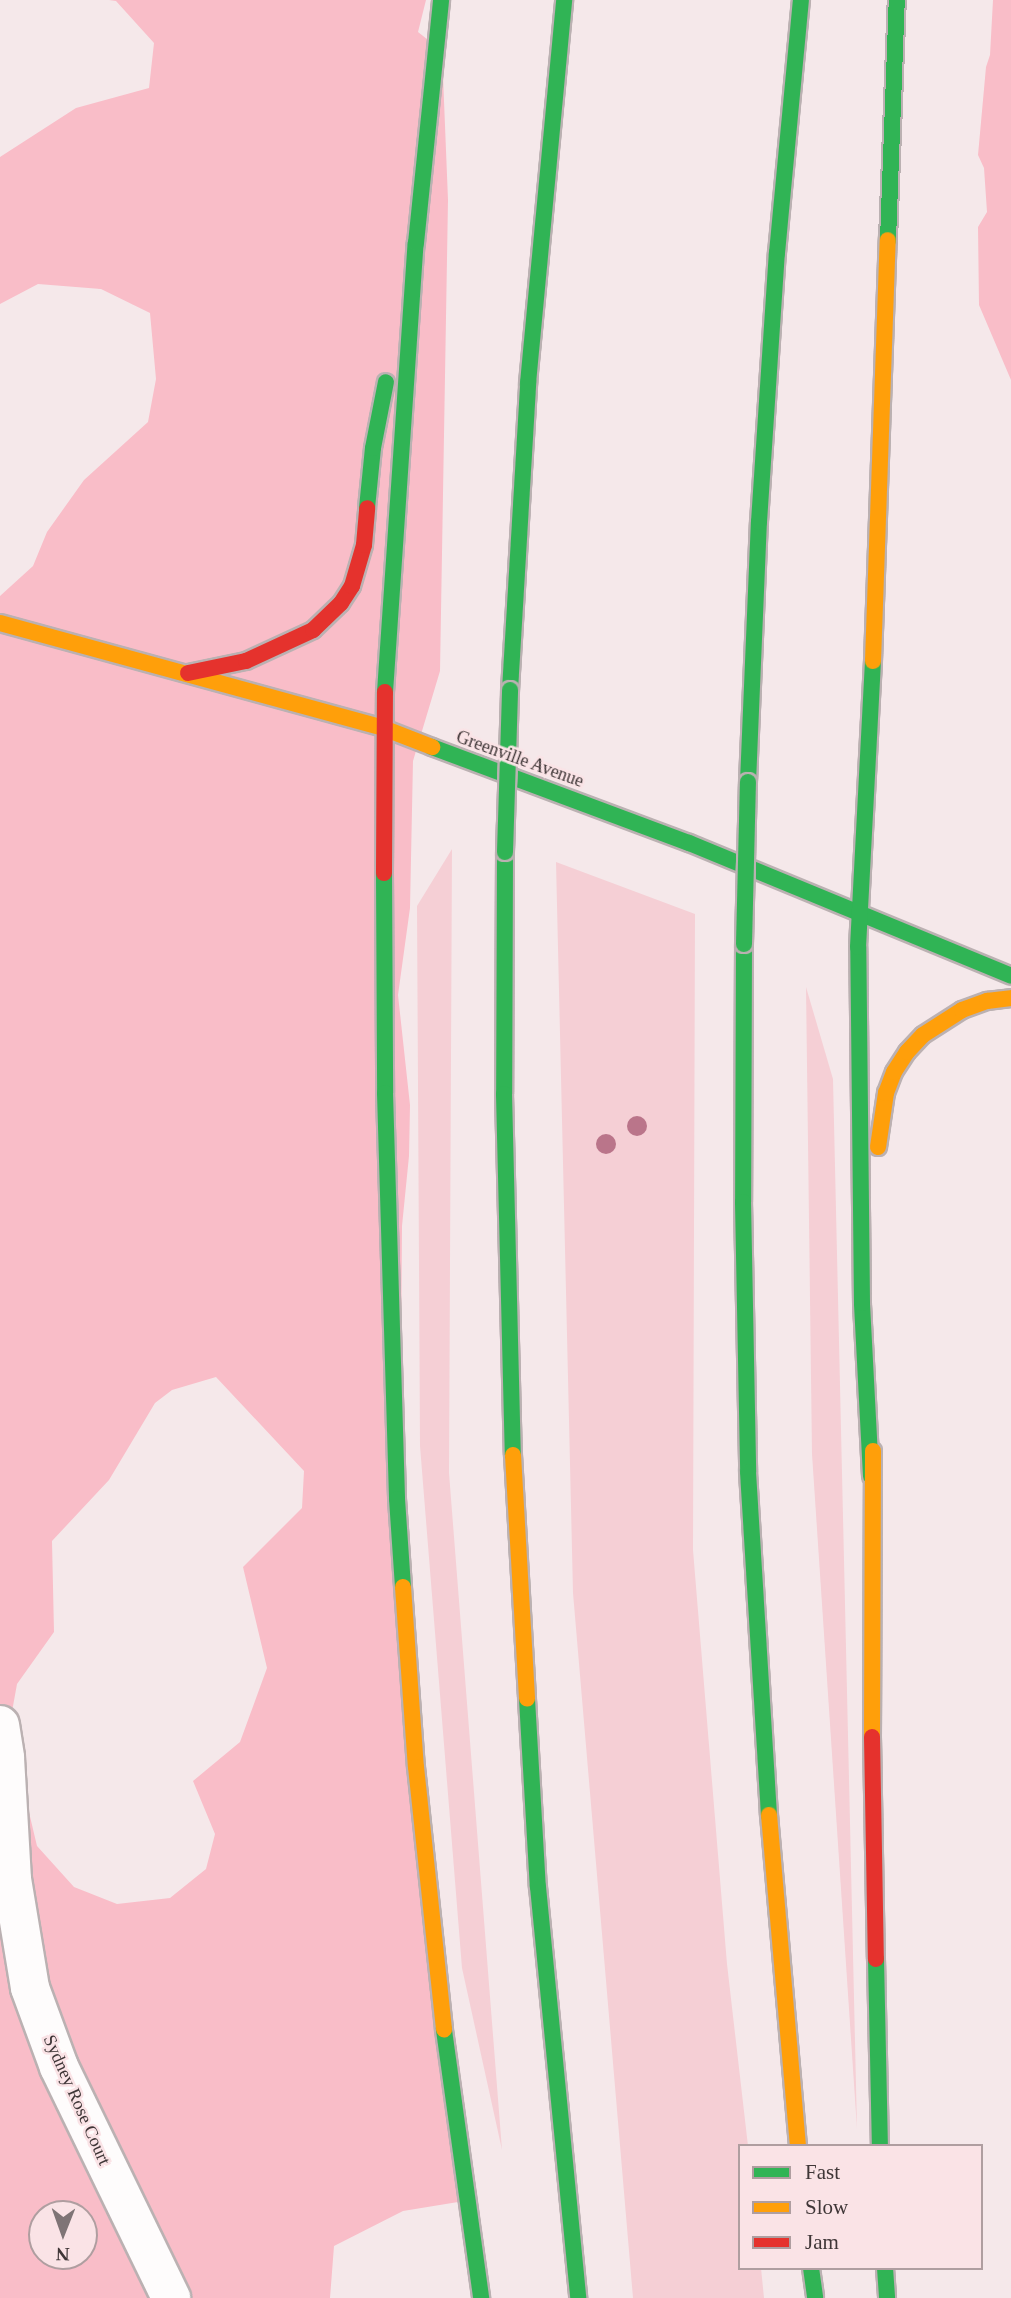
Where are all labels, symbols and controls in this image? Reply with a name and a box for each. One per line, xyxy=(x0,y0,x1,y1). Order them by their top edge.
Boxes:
street label: Greenville Avenue xyxy=(453,726,587,792)
street label: Sydney Rose Court xyxy=(39,2032,115,2168)
legend xyxy=(738,2144,983,2270)
text: Fast xyxy=(805,2160,840,2184)
text: Slow xyxy=(805,2195,848,2219)
north arrow xyxy=(28,2200,98,2270)
text: Jam xyxy=(805,2230,839,2254)
text: N xyxy=(56,2244,70,2265)

